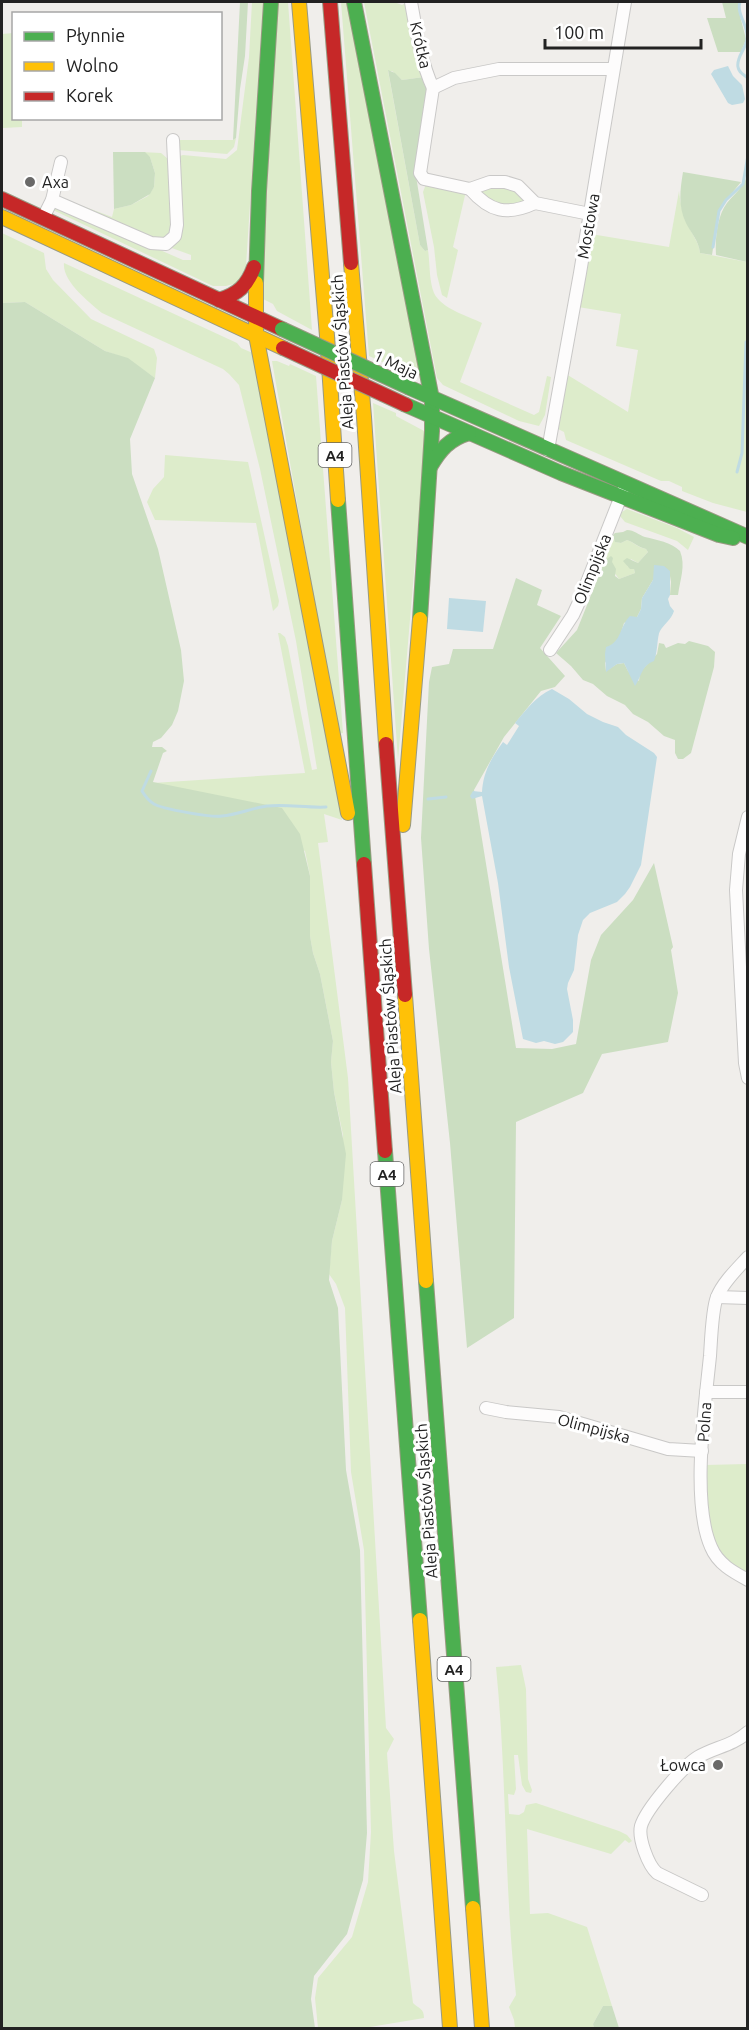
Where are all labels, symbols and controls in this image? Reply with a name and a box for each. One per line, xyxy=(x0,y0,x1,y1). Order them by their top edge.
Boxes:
legend xyxy=(12,12,222,120)
scale bar xyxy=(545,12,701,50)
street label: Krótka xyxy=(407,20,435,70)
text: 100 m xyxy=(554,22,604,42)
text: Płynnie xyxy=(66,25,125,45)
text: Wolno xyxy=(66,55,118,75)
text: Korek xyxy=(66,85,113,105)
place label: Axa xyxy=(42,173,69,191)
marker: Axa xyxy=(23,175,37,189)
street label: Mostowa xyxy=(573,192,603,260)
street label: Aleja Piastów Śląskich xyxy=(327,274,356,430)
street label: 1 Maja xyxy=(371,346,421,382)
road number: A4 xyxy=(318,443,352,467)
street label: Olimpijska xyxy=(570,531,614,607)
street label: Aleja Piastów Śląskich xyxy=(375,938,404,1094)
road number: A4 xyxy=(370,1162,404,1186)
street label: Polna xyxy=(694,1401,714,1443)
street label: Olimpijska xyxy=(556,1410,632,1446)
street label: Aleja Piastów Śląskich xyxy=(411,1423,440,1579)
road number: A4 xyxy=(438,1657,470,1681)
place label: Łowca xyxy=(660,1756,706,1774)
marker: Łowca xyxy=(711,1758,725,1772)

